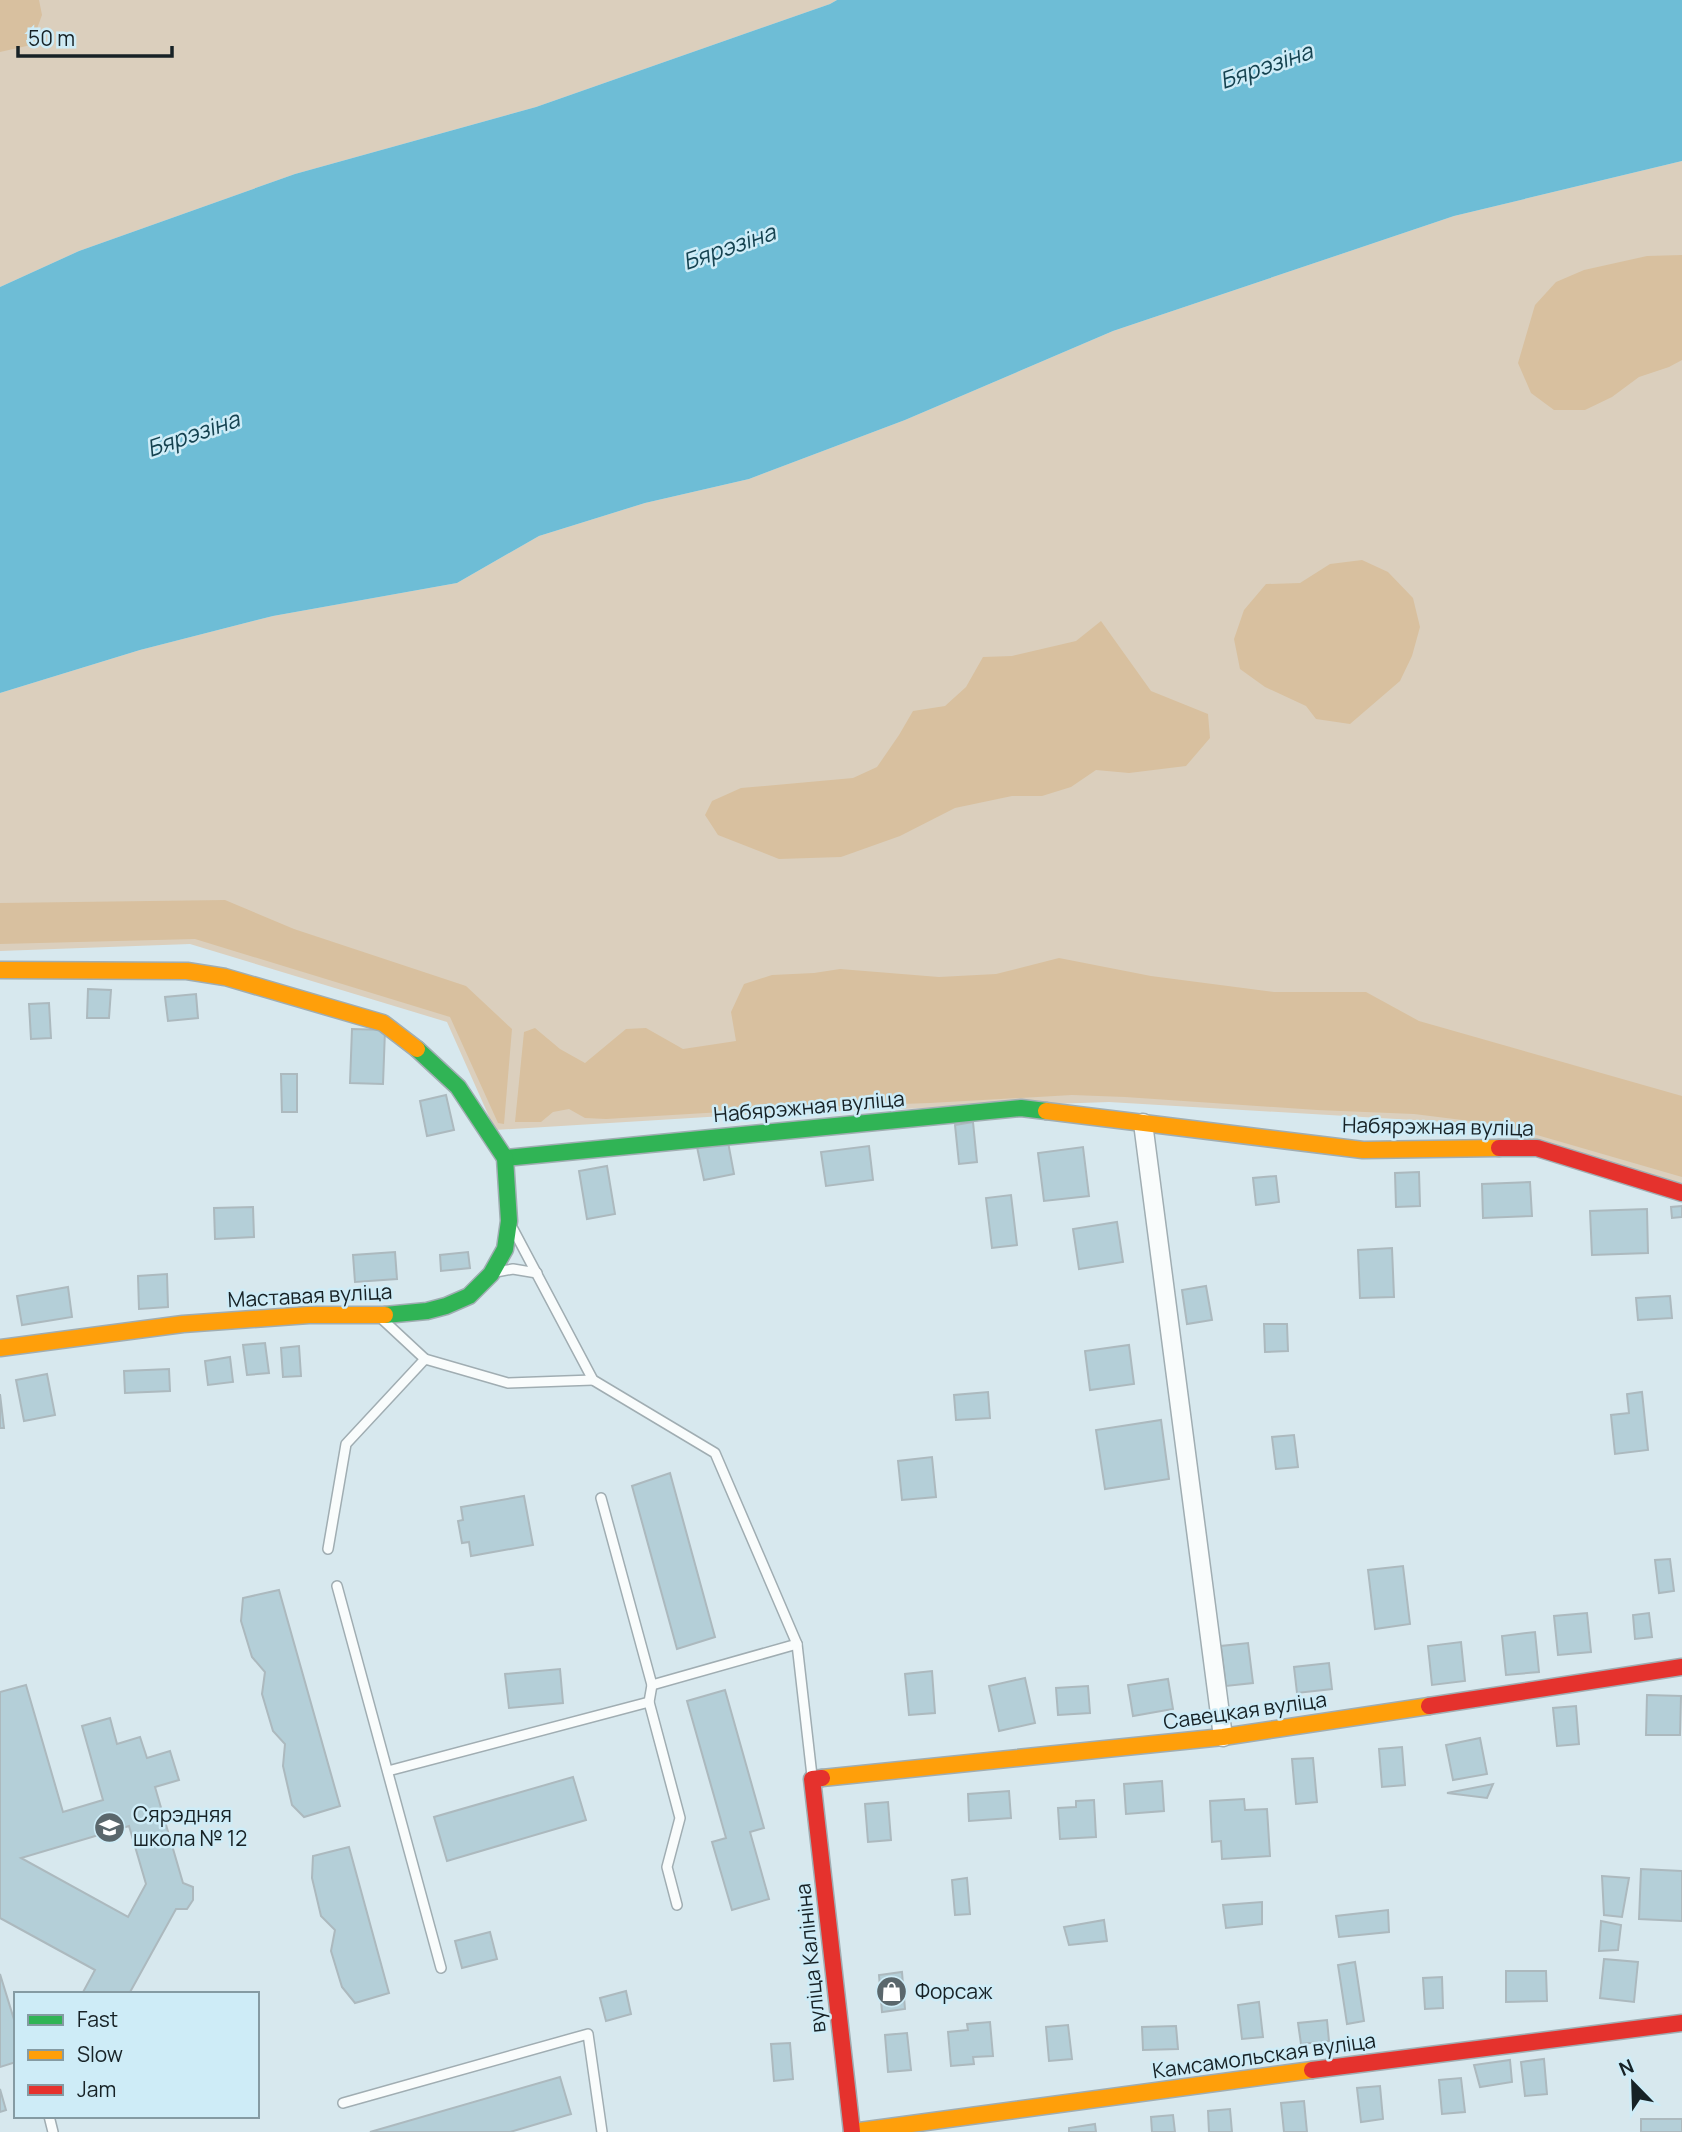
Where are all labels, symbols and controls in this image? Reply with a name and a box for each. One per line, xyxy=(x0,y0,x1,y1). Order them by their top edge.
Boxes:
scale bar xyxy=(18,14,172,58)
text: 50 m xyxy=(28,24,75,52)
water label: Бярэзіна xyxy=(1215,34,1317,96)
water label: Бярэзіна xyxy=(678,215,780,277)
water label: Бярэзіна xyxy=(142,402,244,464)
street label: Набярэжная вуліца xyxy=(712,1084,906,1128)
street label: Набярэжная вуліца xyxy=(1342,1110,1534,1142)
street label: Маставая вуліца xyxy=(227,1277,393,1313)
street label: Савецкая вуліца xyxy=(1161,1685,1328,1735)
place label: Сярэдняя школа № 12 xyxy=(133,1800,247,1852)
school or university icon: Сярэдняя школа № 12 xyxy=(93,1810,127,1844)
street label: вуліца Калініна xyxy=(788,1882,832,2034)
shop icon: Форсаж xyxy=(875,1975,909,2009)
place label: Форсаж xyxy=(915,1977,993,2005)
legend xyxy=(14,1992,259,2118)
text: Fast xyxy=(77,2005,118,2033)
street label: Камсамольская вуліца xyxy=(1150,2025,1377,2085)
text: Slow xyxy=(77,2040,123,2068)
north arrow xyxy=(1598,2048,1668,2118)
text: N xyxy=(1615,2053,1638,2082)
text: Jam xyxy=(77,2075,116,2103)

